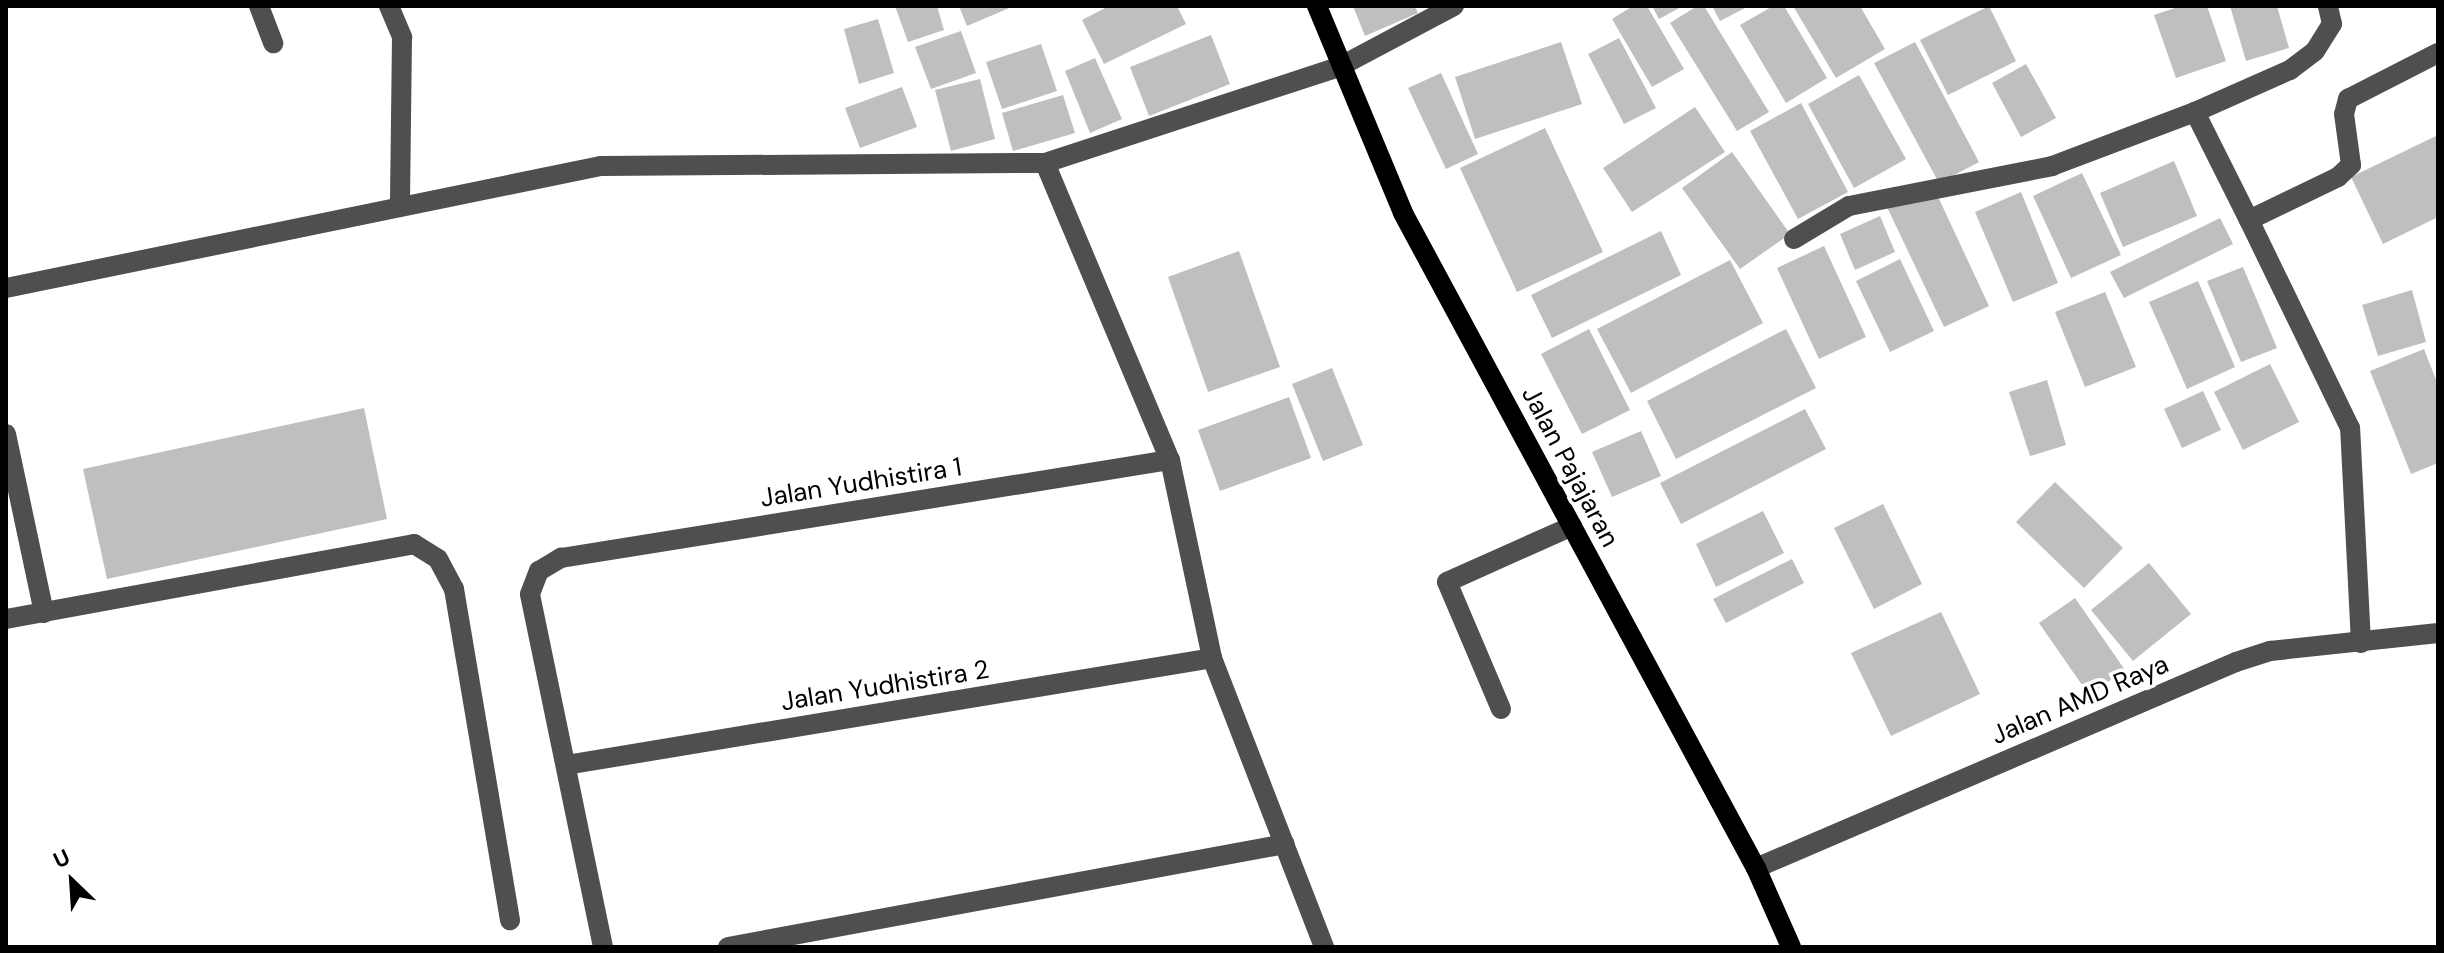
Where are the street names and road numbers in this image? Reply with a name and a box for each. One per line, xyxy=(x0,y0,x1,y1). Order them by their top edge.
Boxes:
street label: Jalan Pajajaran xyxy=(1515,381,1625,553)
street label: Jalan Yudhistira 1 xyxy=(758,452,964,514)
street label: Jalan AMD Raya xyxy=(1987,649,2173,751)
street label: Jalan Yudhistira 2 xyxy=(779,654,991,718)

